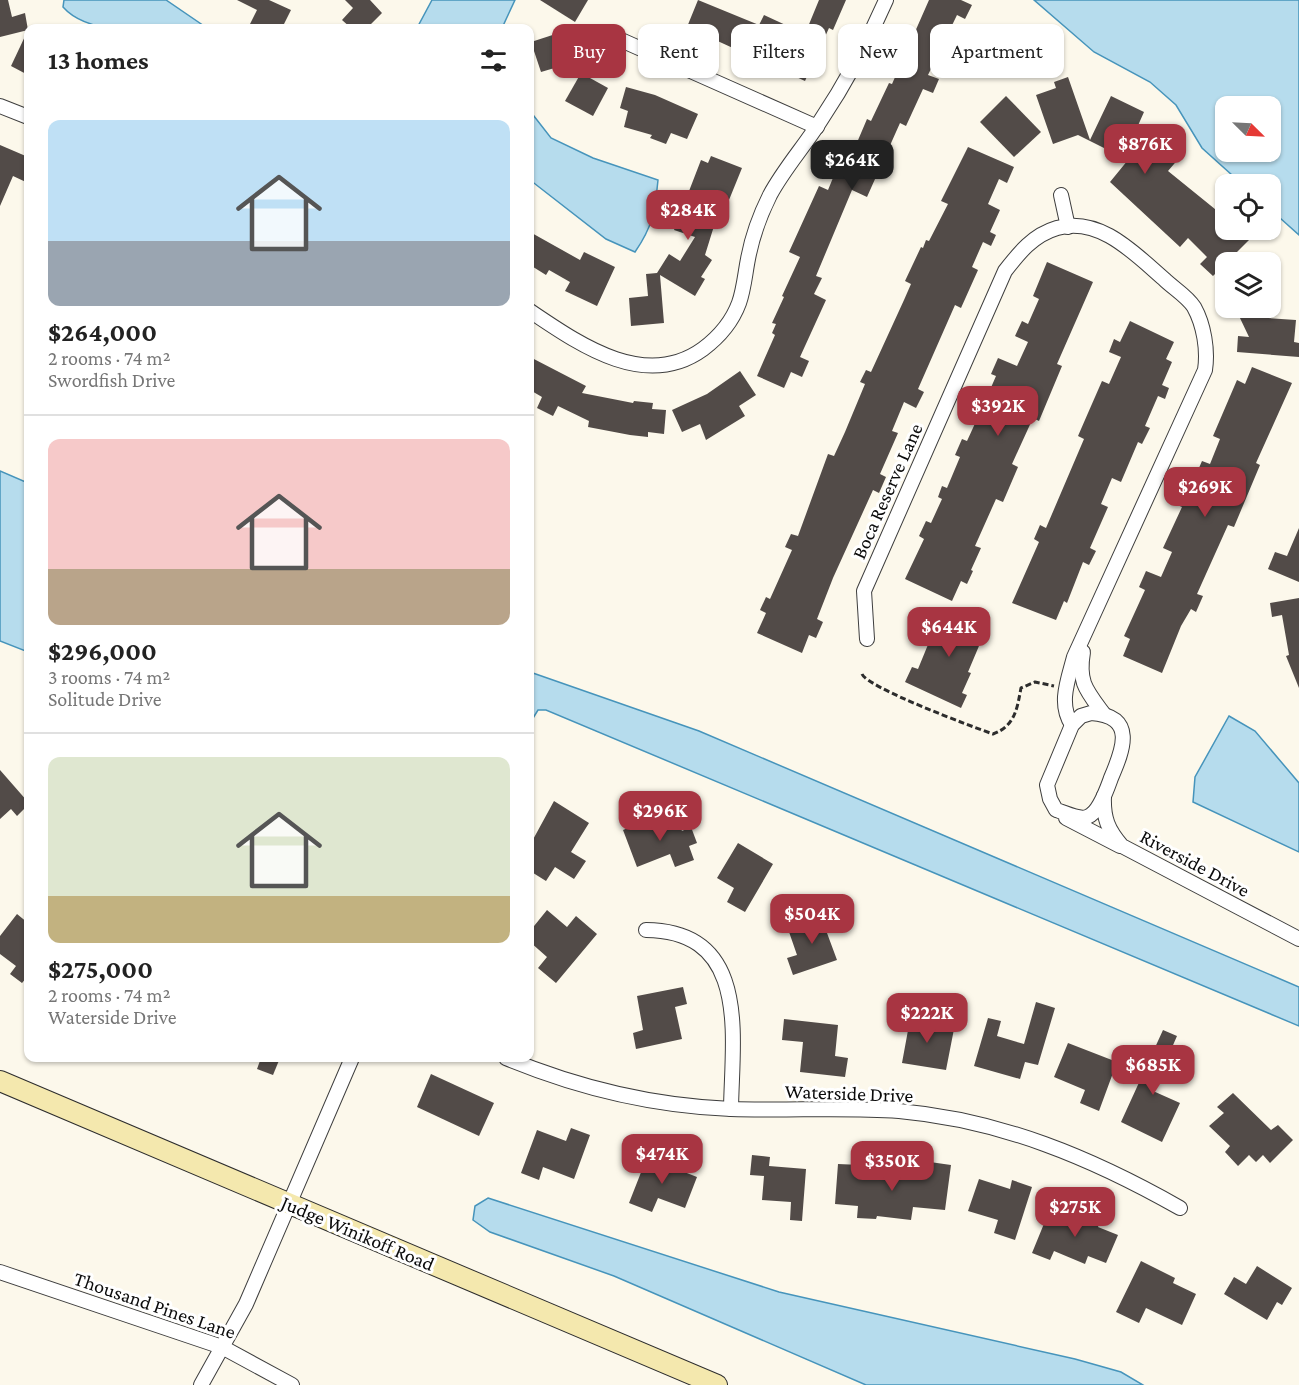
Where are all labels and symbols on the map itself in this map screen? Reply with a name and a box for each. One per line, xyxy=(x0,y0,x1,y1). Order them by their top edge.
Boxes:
north arrow xyxy=(1215,96,1281,162)
pin: $876K xyxy=(1103,124,1187,175)
pin: $264K xyxy=(810,140,894,191)
pin: $284K xyxy=(646,190,730,241)
pin: $392K xyxy=(956,386,1040,437)
street label: Boca Reserve Lane xyxy=(847,420,927,562)
pin: $269K xyxy=(1163,467,1247,518)
pin: $644K xyxy=(907,607,991,658)
pin: $296K xyxy=(618,791,702,842)
street label: Riverside Drive xyxy=(1137,825,1254,901)
pin: $504K xyxy=(770,894,854,945)
pin: $222K xyxy=(885,993,969,1044)
pin: $685K xyxy=(1111,1045,1195,1096)
street label: Waterside Drive xyxy=(784,1080,914,1106)
pin: $474K xyxy=(620,1134,704,1185)
pin: $350K xyxy=(850,1141,934,1192)
pin: $275K xyxy=(1033,1187,1117,1238)
street label: Judge Winikoff Road xyxy=(276,1190,438,1276)
street label: Thousand Pines Lane xyxy=(71,1267,239,1343)

